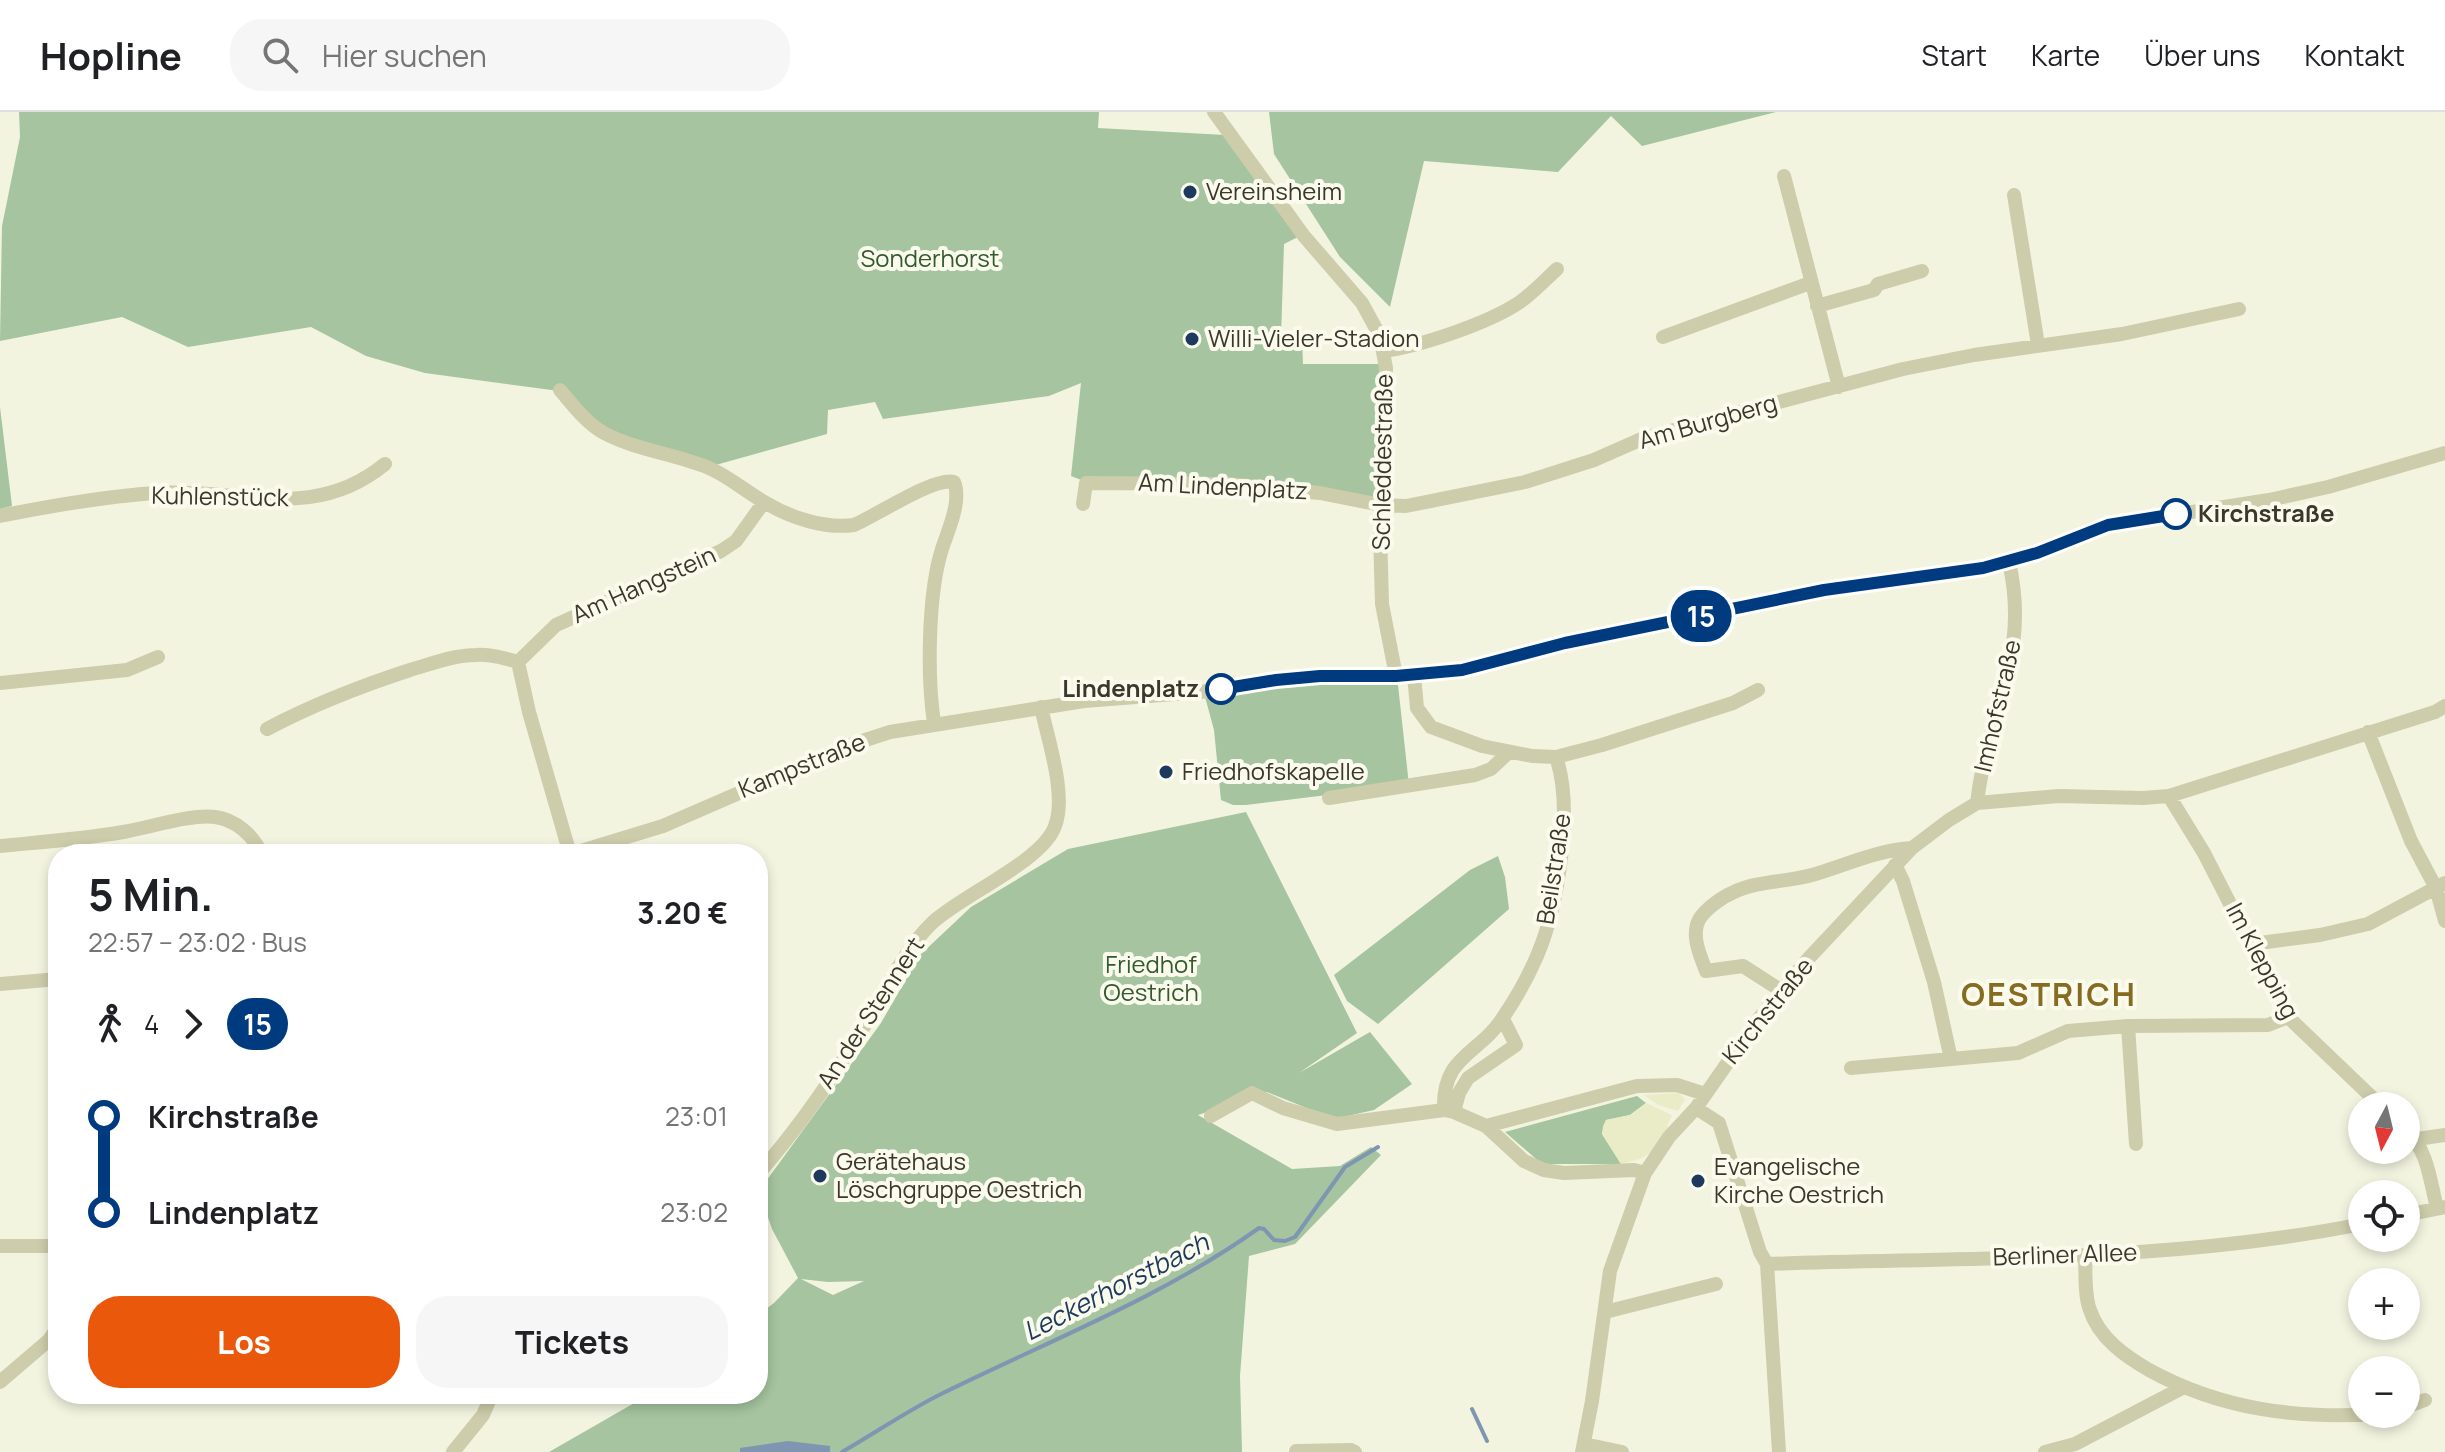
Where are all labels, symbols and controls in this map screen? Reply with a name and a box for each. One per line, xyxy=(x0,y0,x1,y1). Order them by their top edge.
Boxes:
search box xyxy=(230,19,790,91)
text: Hopline xyxy=(40,29,182,81)
icon: search xyxy=(258,33,302,77)
text: Hier suchen xyxy=(322,35,487,76)
text: Start xyxy=(1922,36,1987,74)
text: Karte xyxy=(2031,36,2100,74)
text: Über uns xyxy=(2144,36,2260,74)
text: Kontakt xyxy=(2304,36,2405,74)
place label: Vereinsheim xyxy=(1206,174,1342,207)
marker: Vereinsheim xyxy=(1181,183,1199,201)
park label: Sonderhorst xyxy=(861,241,999,274)
place label: Willi-Vieler-Stadion xyxy=(1208,321,1419,354)
marker: Willi-Vieler-Stadion xyxy=(1183,330,1201,348)
street label: Schleddestraße xyxy=(1363,373,1400,551)
street label: Am Burgberg xyxy=(1635,385,1781,456)
street label: Am Lindenplatz xyxy=(1137,465,1309,506)
street label: Kuhlenstück xyxy=(151,478,290,513)
place label: Kirchstraße xyxy=(2198,496,2335,529)
marker: Kirchstraße xyxy=(2161,499,2191,529)
street label: Am Hangstein xyxy=(566,537,721,630)
line badge: 15 xyxy=(1665,590,1737,642)
text: 15 xyxy=(1687,597,1715,635)
street label: Imhofstraße xyxy=(1965,636,2028,775)
place label: Lindenplatz xyxy=(1062,671,1199,704)
marker: Lindenplatz xyxy=(1206,674,1236,704)
street label: Kampstraße xyxy=(733,724,870,805)
place label: Friedhofskapelle xyxy=(1182,754,1365,787)
marker: Friedhofskapelle xyxy=(1157,763,1175,781)
street label: Beilstraße xyxy=(1527,811,1578,927)
text: 5 Min. xyxy=(88,864,213,924)
text: 3.20 € xyxy=(637,892,728,933)
street label: Im Klepping xyxy=(2219,897,2308,1024)
text: 22:57 – 23:02 · Bus xyxy=(88,924,307,960)
street label: An der Stennert xyxy=(808,930,931,1094)
park label: Friedhof Oestrich xyxy=(1103,947,1199,1008)
street label: Kirchstraße xyxy=(1714,950,1820,1070)
district label: OESTRICH xyxy=(1961,972,2137,1016)
icon: walk xyxy=(88,1002,132,1046)
icon: forward xyxy=(171,1002,215,1046)
text: 15 xyxy=(243,1005,272,1043)
text: 4 xyxy=(144,1006,159,1042)
north arrow xyxy=(2348,1092,2420,1164)
map controls xyxy=(2348,1092,2420,1428)
text: Kirchstraße xyxy=(148,1096,319,1137)
text: 23:01 xyxy=(665,1098,728,1134)
place label: Gerätehaus Löschgruppe Oestrich xyxy=(836,1144,1082,1205)
place label: Evangelische Kirche Oestrich xyxy=(1714,1149,1884,1210)
marker: Gerätehaus Löschgruppe Oestrich xyxy=(811,1167,829,1185)
marker: Evangelische Kirche Oestrich xyxy=(1689,1172,1707,1190)
button: locate xyxy=(2348,1180,2420,1252)
text: Lindenplatz xyxy=(148,1192,319,1233)
text: 23:02 xyxy=(660,1194,728,1230)
water label: Leckerhorstbach xyxy=(1017,1223,1216,1348)
street label: Berliner Allee xyxy=(1992,1234,2138,1273)
button: + xyxy=(2348,1268,2420,1340)
button: Los xyxy=(88,1296,400,1388)
button: Tickets xyxy=(416,1296,728,1388)
button: − xyxy=(2348,1356,2420,1428)

